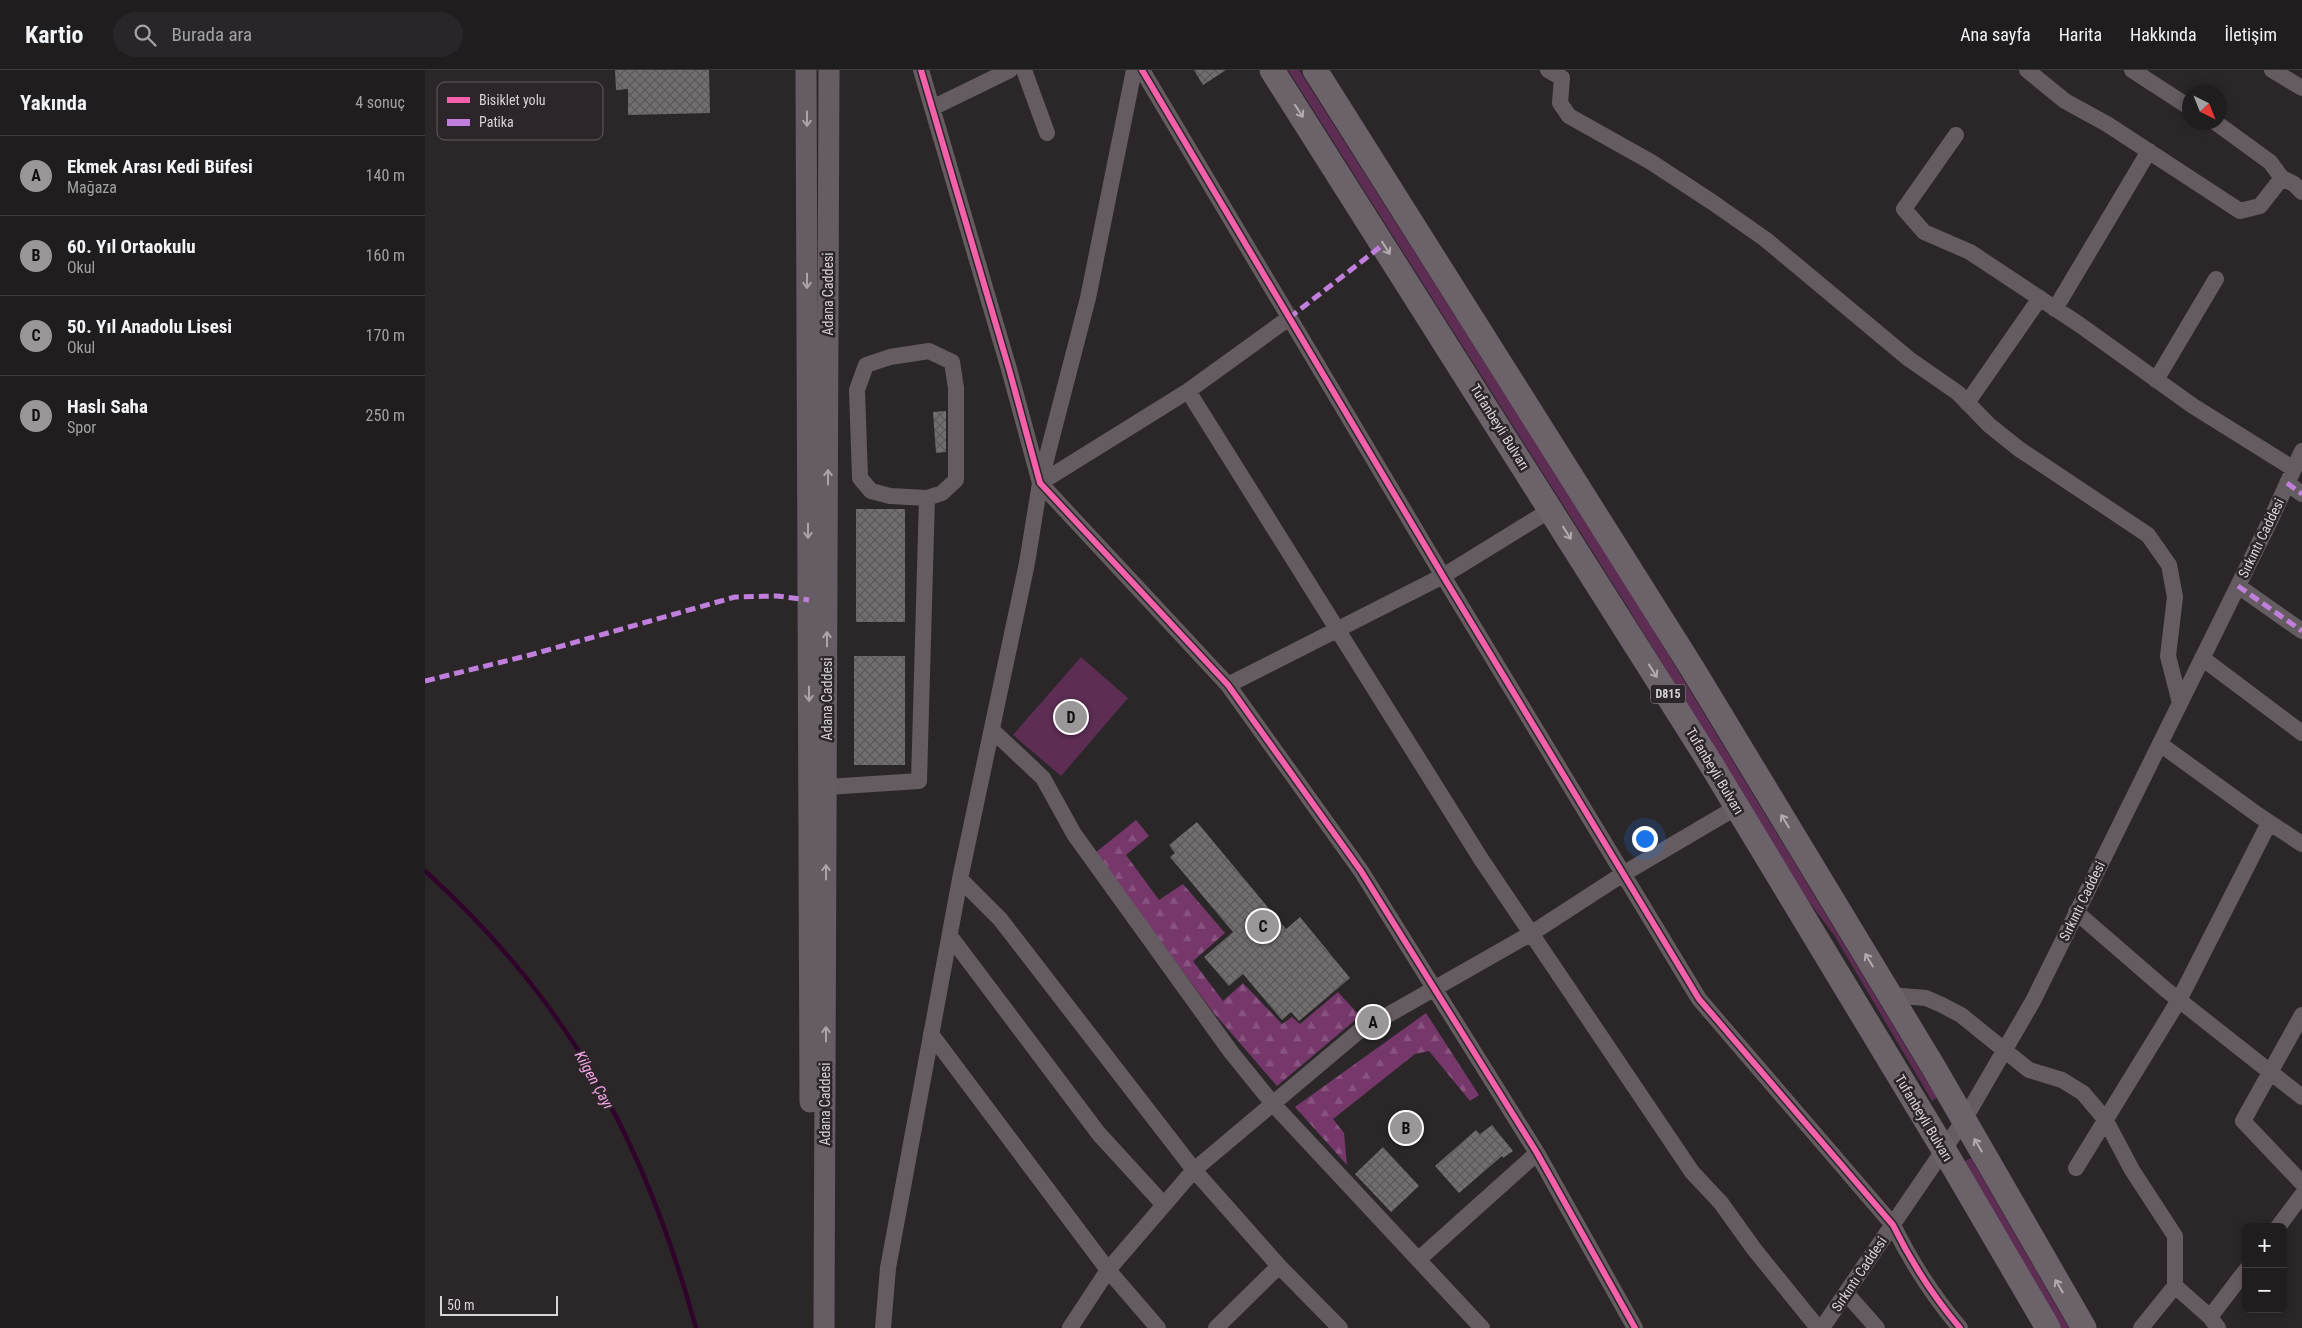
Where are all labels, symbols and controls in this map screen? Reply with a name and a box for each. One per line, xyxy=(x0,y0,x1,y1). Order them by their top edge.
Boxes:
search box xyxy=(113,12,463,57)
text: Kartio xyxy=(25,21,83,49)
icon: search xyxy=(131,21,159,49)
text: Burada ara xyxy=(171,23,252,46)
text: Ana sayfa xyxy=(1960,24,2031,45)
text: Harita xyxy=(2059,24,2102,45)
text: Hakkında xyxy=(2130,24,2197,45)
text: İletişim xyxy=(2225,24,2277,45)
legend xyxy=(437,82,603,140)
north arrow xyxy=(2182,85,2227,130)
text: Yakında xyxy=(20,91,87,115)
text: Bisiklet yolu xyxy=(479,92,546,108)
text: 4 sonuç xyxy=(355,93,405,112)
one-way arrow xyxy=(1293,104,1304,118)
one-way arrow xyxy=(802,110,812,126)
text: Patika xyxy=(479,114,514,130)
text: Ekmek Arası Kedi Büfesi xyxy=(67,155,253,178)
text: A xyxy=(31,166,41,185)
text: 140 m xyxy=(366,166,405,185)
text: Mağaza xyxy=(67,178,117,197)
text: 60. Yıl Ortaokulu xyxy=(67,235,196,258)
one-way arrow xyxy=(1382,240,1392,254)
text: B xyxy=(32,246,40,265)
text: 160 m xyxy=(366,246,405,265)
street label: Adana Caddesi xyxy=(820,252,836,336)
text: Okul xyxy=(67,258,95,277)
one-way arrow xyxy=(802,272,812,289)
text: 50. Yıl Anadolu Lisesi xyxy=(67,315,232,338)
text: C xyxy=(31,326,41,345)
text: 170 m xyxy=(366,326,405,345)
text: Okul xyxy=(67,338,95,357)
street label: Tufanbeyli Bulvarı xyxy=(1467,381,1533,473)
text: Haslı Saha xyxy=(67,395,148,418)
text: D xyxy=(31,406,41,425)
text: 250 m xyxy=(366,406,405,425)
text: Spor xyxy=(67,418,96,437)
one-way arrow xyxy=(823,469,833,486)
street label: Sırkıntı Caddesi xyxy=(2235,496,2287,580)
one-way arrow xyxy=(803,522,813,539)
one-way arrow xyxy=(1561,526,1572,540)
one-way arrow xyxy=(822,632,832,648)
street label: Adana Caddesi xyxy=(819,657,835,741)
one-way arrow xyxy=(1648,663,1658,677)
road number: D815 xyxy=(1651,684,1685,704)
one-way arrow xyxy=(804,685,814,701)
pin: D xyxy=(1055,698,1087,736)
street label: Tufanbeyli Bulvarı xyxy=(1683,725,1747,817)
one-way arrow xyxy=(1779,815,1789,829)
your location xyxy=(1632,826,1658,852)
street label: Sırkıntı Caddesi xyxy=(2056,859,2108,943)
one-way arrow xyxy=(821,864,831,880)
pin: C xyxy=(1247,907,1279,945)
one-way arrow xyxy=(1863,954,1873,968)
pin: A xyxy=(1357,1003,1389,1041)
one-way arrow xyxy=(821,1027,830,1043)
water label: Kilgen Çayı xyxy=(571,1048,617,1112)
street label: Adana Caddesi xyxy=(817,1062,833,1146)
street label: Tufanbeyli Bulvarı xyxy=(1892,1072,1956,1164)
pin: B xyxy=(1390,1109,1422,1147)
one-way arrow xyxy=(1973,1139,1983,1153)
map controls xyxy=(2242,1223,2287,1313)
button: + xyxy=(2242,1223,2287,1268)
street label: Sırkıntı Caddesi xyxy=(1828,1234,1890,1314)
button: − xyxy=(2242,1268,2287,1313)
one-way arrow xyxy=(2054,1279,2064,1293)
scale bar xyxy=(440,1293,557,1316)
text: 50 m xyxy=(447,1297,475,1313)

